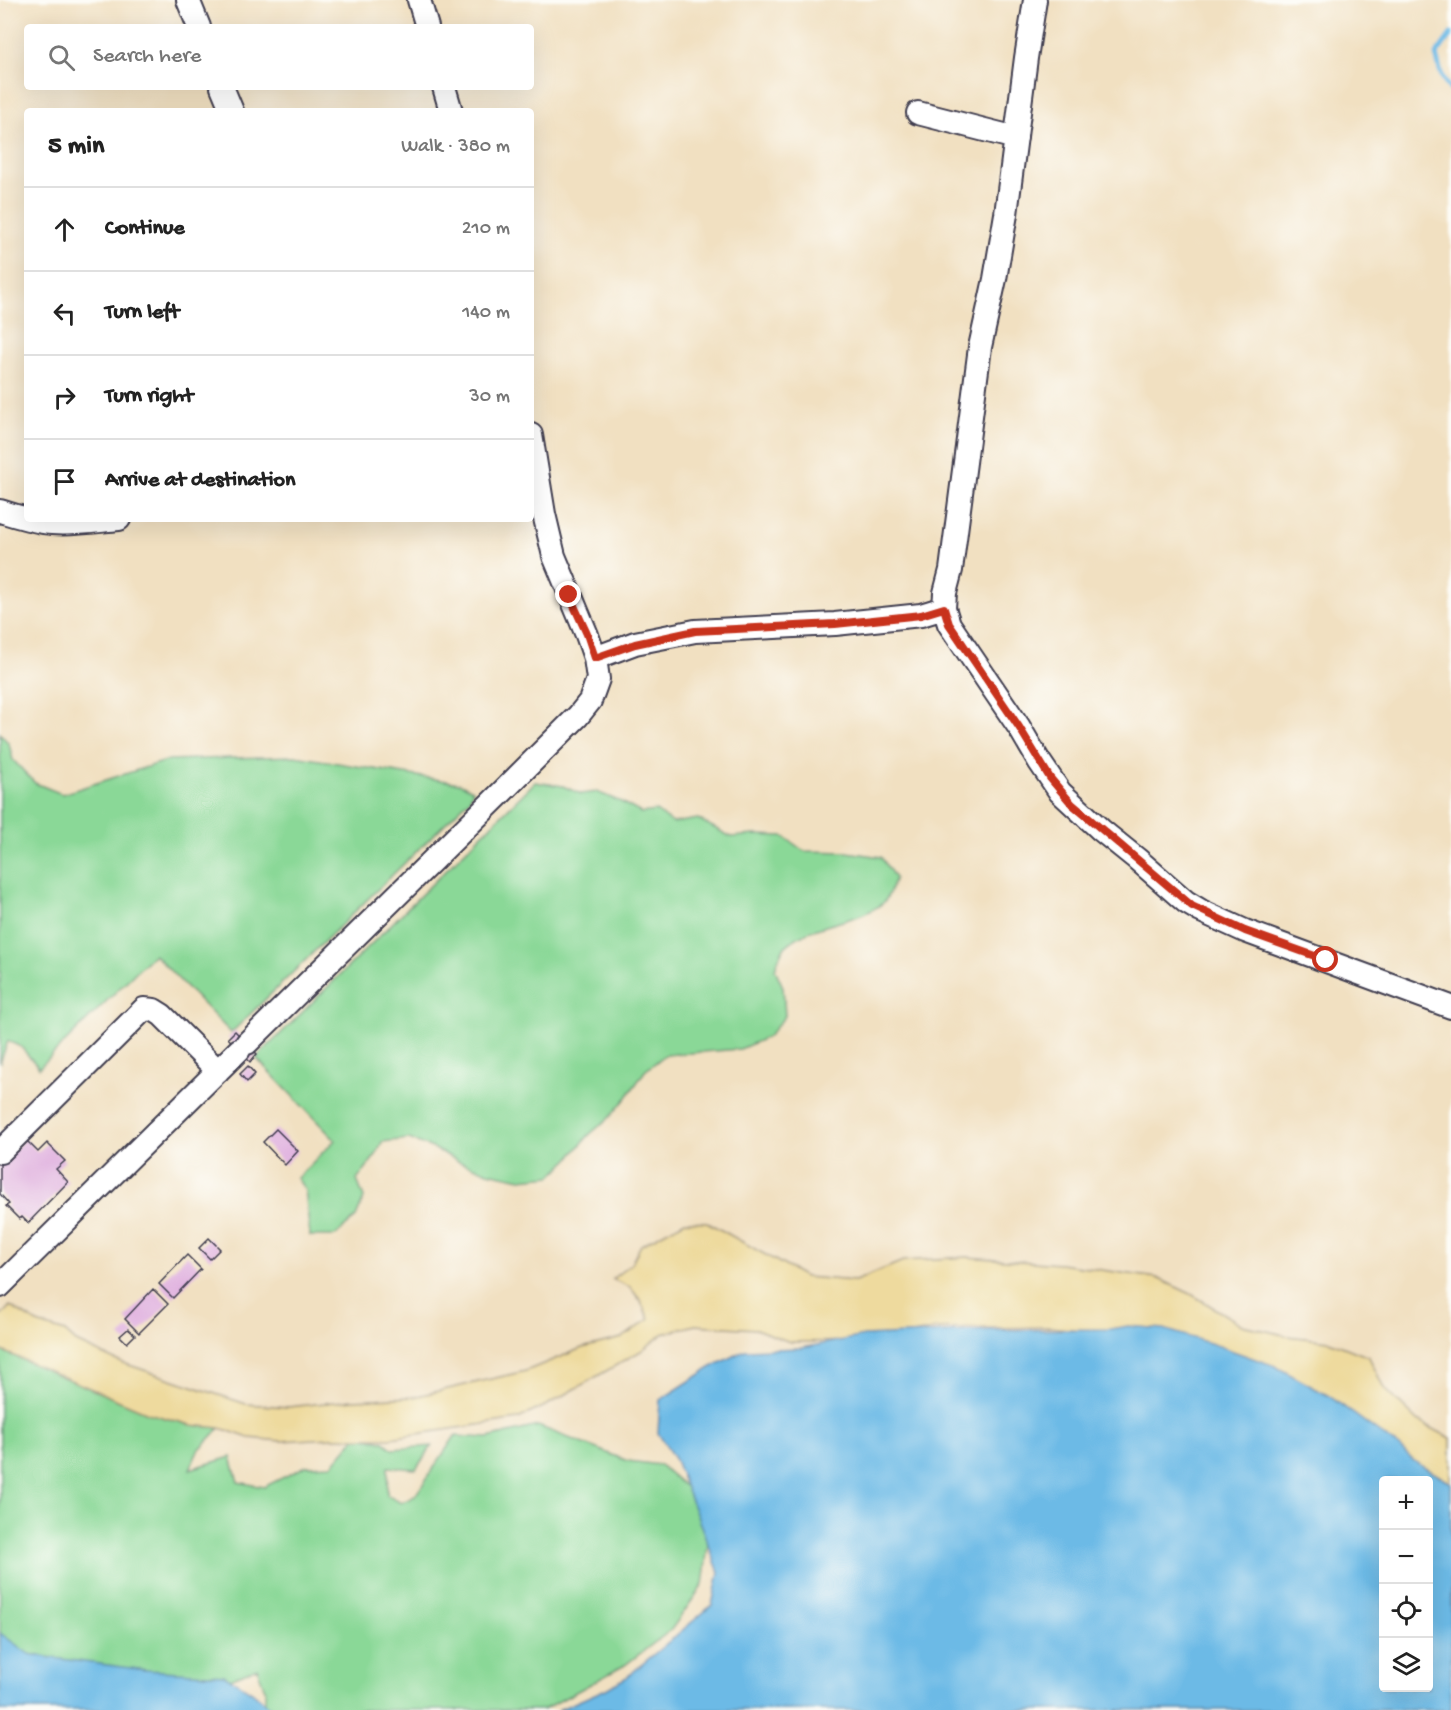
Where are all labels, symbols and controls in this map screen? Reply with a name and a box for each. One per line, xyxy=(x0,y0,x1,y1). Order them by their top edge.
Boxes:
search box xyxy=(24,24,534,90)
icon: search xyxy=(45,41,78,74)
text: Search here xyxy=(93,44,201,70)
text: 5 min xyxy=(48,132,104,163)
text: Walk · 380 m xyxy=(401,136,510,159)
icon: ahead xyxy=(48,213,81,246)
text: Continue xyxy=(105,216,185,242)
text: 210 m xyxy=(462,218,510,241)
icon: left xyxy=(48,297,81,330)
text: Turn left xyxy=(105,300,179,326)
text: 140 m xyxy=(462,302,510,325)
icon: right xyxy=(48,381,81,414)
text: Turn right xyxy=(105,384,193,410)
text: 30 m xyxy=(469,386,510,409)
icon: arrive xyxy=(48,465,81,498)
text: Arrive at destination xyxy=(105,468,295,494)
route end xyxy=(555,581,581,607)
route start xyxy=(1312,946,1338,972)
map controls xyxy=(1379,1476,1433,1692)
button: + xyxy=(1379,1476,1433,1530)
button: − xyxy=(1379,1530,1433,1584)
button: locate xyxy=(1379,1584,1433,1638)
button: layers xyxy=(1379,1638,1433,1692)

